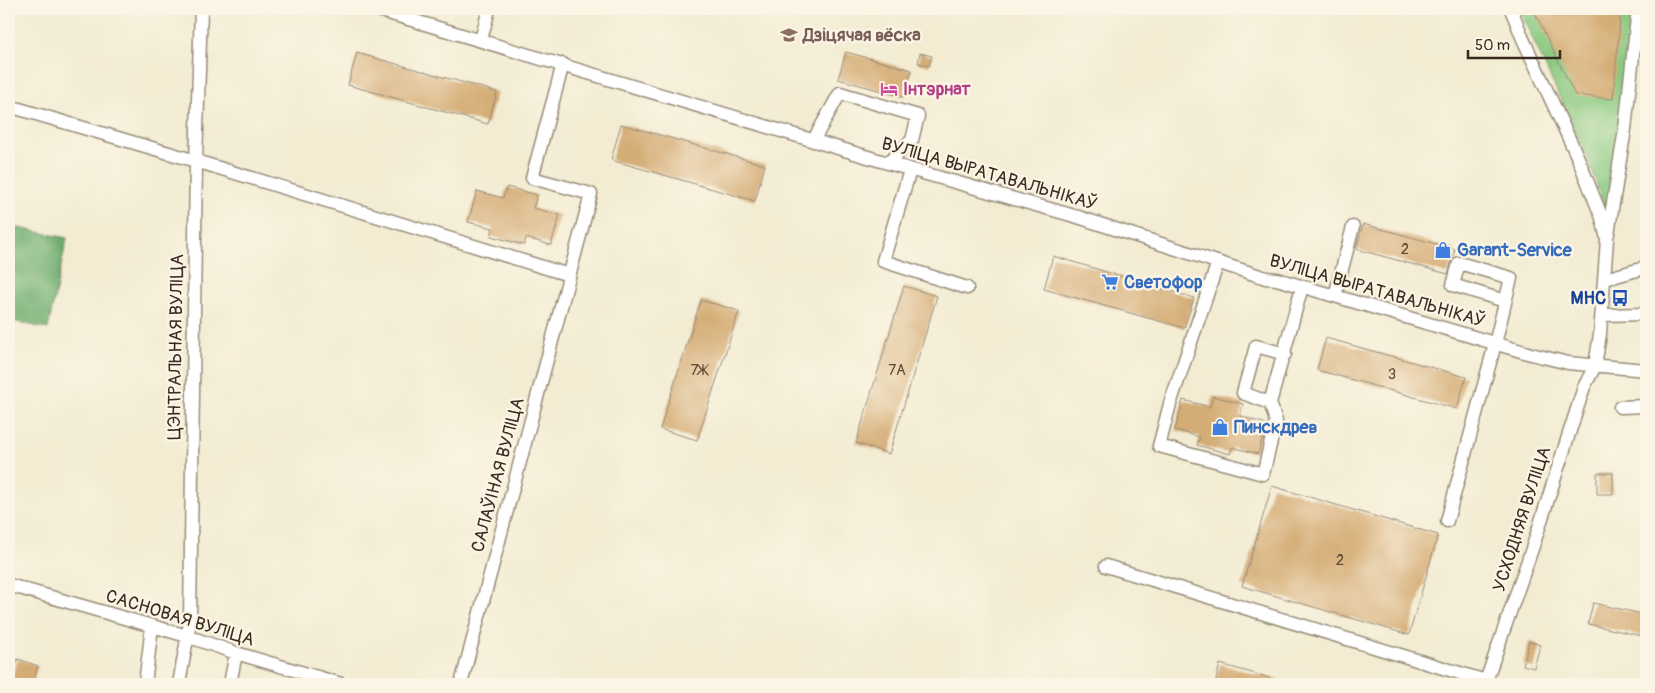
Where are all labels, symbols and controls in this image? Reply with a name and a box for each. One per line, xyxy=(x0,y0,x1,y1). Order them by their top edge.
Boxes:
place label: Дзіцячая вёска xyxy=(802,24,921,47)
school or university icon: Дзіцячая вёска xyxy=(779,25,799,45)
scale bar xyxy=(1468,28,1560,60)
text: 50 m xyxy=(1475,36,1510,55)
place label: Інтэрнат xyxy=(903,78,972,101)
hotel icon: Інтэрнат xyxy=(879,79,899,99)
street label: ВУЛІЦА ВЫРАТАВАЛЬНІКАЎ xyxy=(879,132,1099,216)
place label: Garant-Service xyxy=(1457,239,1573,262)
house number: 2 xyxy=(1401,240,1409,259)
shop icon: Garant-Service xyxy=(1433,240,1453,260)
street label: ВУЛІЦА ВЫРАТАВАЛЬНІКАЎ xyxy=(1267,249,1487,333)
street label: ЦЭНТРАЛЬНАЯ ВУЛІЦА xyxy=(163,254,189,440)
place label: Светофор xyxy=(1124,271,1203,294)
supermarket icon: Светофор xyxy=(1100,272,1120,292)
place label: МНС xyxy=(1571,287,1606,310)
bus stop icon: МНС xyxy=(1610,288,1630,308)
house number: 7Ж xyxy=(691,361,709,380)
house number: 7А xyxy=(888,361,906,380)
house number: 3 xyxy=(1388,365,1396,384)
street label: САЛАЎІНАЯ ВУЛІЦА xyxy=(466,395,530,555)
place label: Пинскдрев xyxy=(1234,416,1317,439)
shop icon: Пинскдрев xyxy=(1210,417,1230,437)
street label: УСХОДНЯЯ ВУЛІЦА xyxy=(1488,443,1556,594)
house number: 2 xyxy=(1336,551,1344,570)
street label: САСНОВАЯ ВУЛІЦА xyxy=(103,584,257,652)

